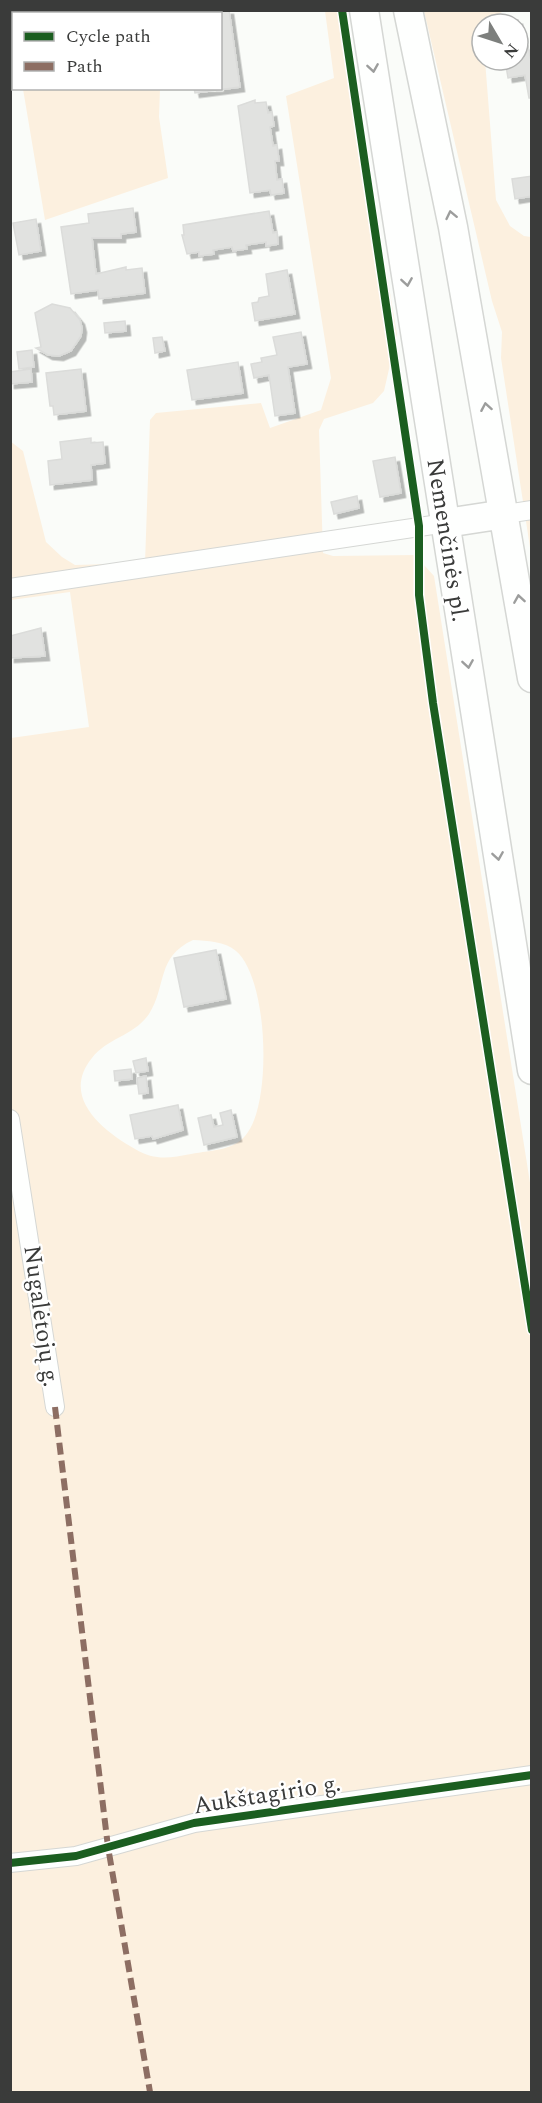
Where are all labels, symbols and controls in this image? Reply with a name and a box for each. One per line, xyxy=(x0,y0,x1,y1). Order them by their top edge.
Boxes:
legend xyxy=(12,12,222,90)
north arrow xyxy=(470,12,530,72)
text: Cycle path xyxy=(66,23,151,50)
text: N xyxy=(497,38,524,63)
text: Path xyxy=(66,53,103,80)
one-way arrow xyxy=(366,63,379,73)
one-way arrow xyxy=(445,210,458,220)
one-way arrow xyxy=(401,277,413,286)
one-way arrow xyxy=(480,402,493,412)
street label: Nemenčinės pl. xyxy=(416,456,478,624)
one-way arrow xyxy=(513,594,526,604)
one-way arrow xyxy=(461,658,474,668)
one-way arrow xyxy=(491,851,504,861)
street label: Nugalėtojų g. xyxy=(13,1243,69,1389)
street label: Aukštagirio g. xyxy=(191,1766,344,1824)

